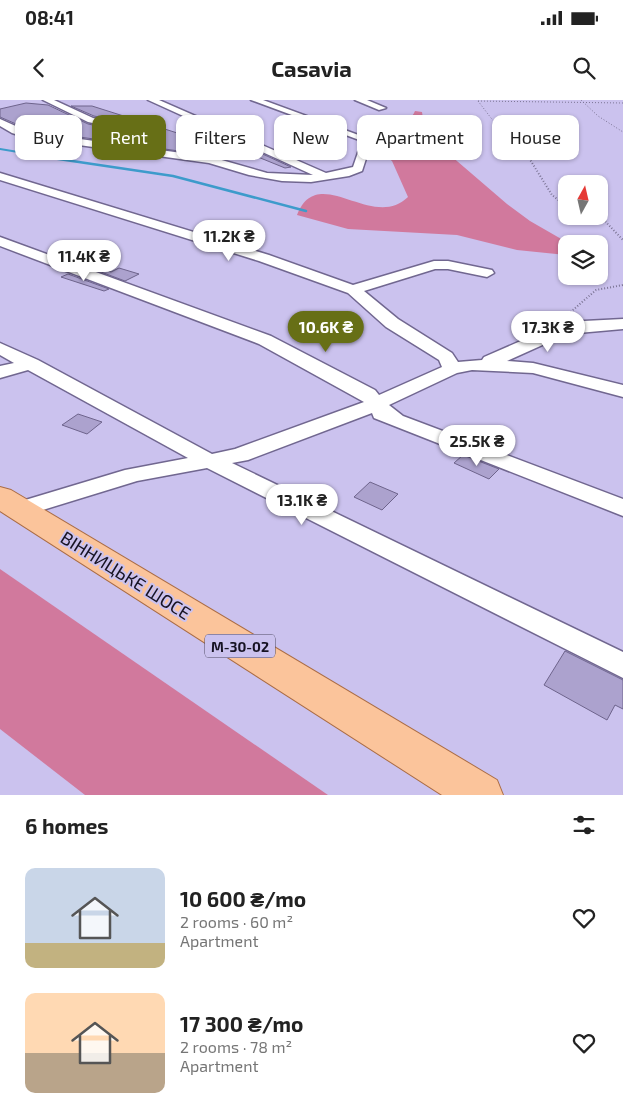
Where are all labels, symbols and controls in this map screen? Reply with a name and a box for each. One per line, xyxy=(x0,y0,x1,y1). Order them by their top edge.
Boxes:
text: 08:41 xyxy=(25,6,74,29)
icon: back xyxy=(25,54,53,82)
icon: search xyxy=(570,54,598,82)
text: Casavia xyxy=(271,55,352,81)
chip: Buy xyxy=(15,115,82,160)
chip: Rent xyxy=(92,115,166,160)
chip: Filters xyxy=(176,115,264,160)
chip: New xyxy=(274,115,347,160)
chip: Apartment xyxy=(357,115,482,160)
chip: House xyxy=(492,115,579,160)
north arrow xyxy=(558,175,608,225)
map controls xyxy=(558,175,608,285)
pin: 11.2K ₴ xyxy=(183,220,275,262)
text: 11.2K ₴ xyxy=(203,226,255,245)
button: layers xyxy=(558,235,608,285)
pin: 11.4K ₴ xyxy=(38,240,130,282)
text: 11.4K ₴ xyxy=(58,246,110,265)
pin: 10.6K ₴ xyxy=(280,310,372,353)
pin: 17.3K ₴ xyxy=(502,310,594,353)
text: 10.6K ₴ xyxy=(299,317,353,336)
text: 17.3K ₴ xyxy=(522,317,574,336)
pin: 25.5K ₴ xyxy=(431,424,523,467)
text: 25.5K ₴ xyxy=(450,431,504,450)
pin: 13.1K ₴ xyxy=(256,484,348,526)
text: 13.1K ₴ xyxy=(277,490,327,509)
street label: ВІННИЦЬКЕ ШОСЕ xyxy=(57,526,195,624)
road number: М-30-02 xyxy=(205,634,275,658)
icon: filters xyxy=(570,811,598,839)
text: 6 homes xyxy=(25,813,108,838)
text: 10 600 ₴/mo xyxy=(180,886,306,911)
icon: home xyxy=(65,888,125,948)
icon: heart xyxy=(570,904,598,932)
text: 2 rooms · 60 m² xyxy=(180,912,293,931)
text: Apartment xyxy=(180,931,259,950)
text: 17 300 ₴/mo xyxy=(180,1011,303,1036)
icon: home xyxy=(65,1013,125,1073)
icon: heart xyxy=(570,1029,598,1057)
text: 2 rooms · 78 m² xyxy=(180,1037,292,1056)
text: Apartment xyxy=(180,1056,259,1075)

